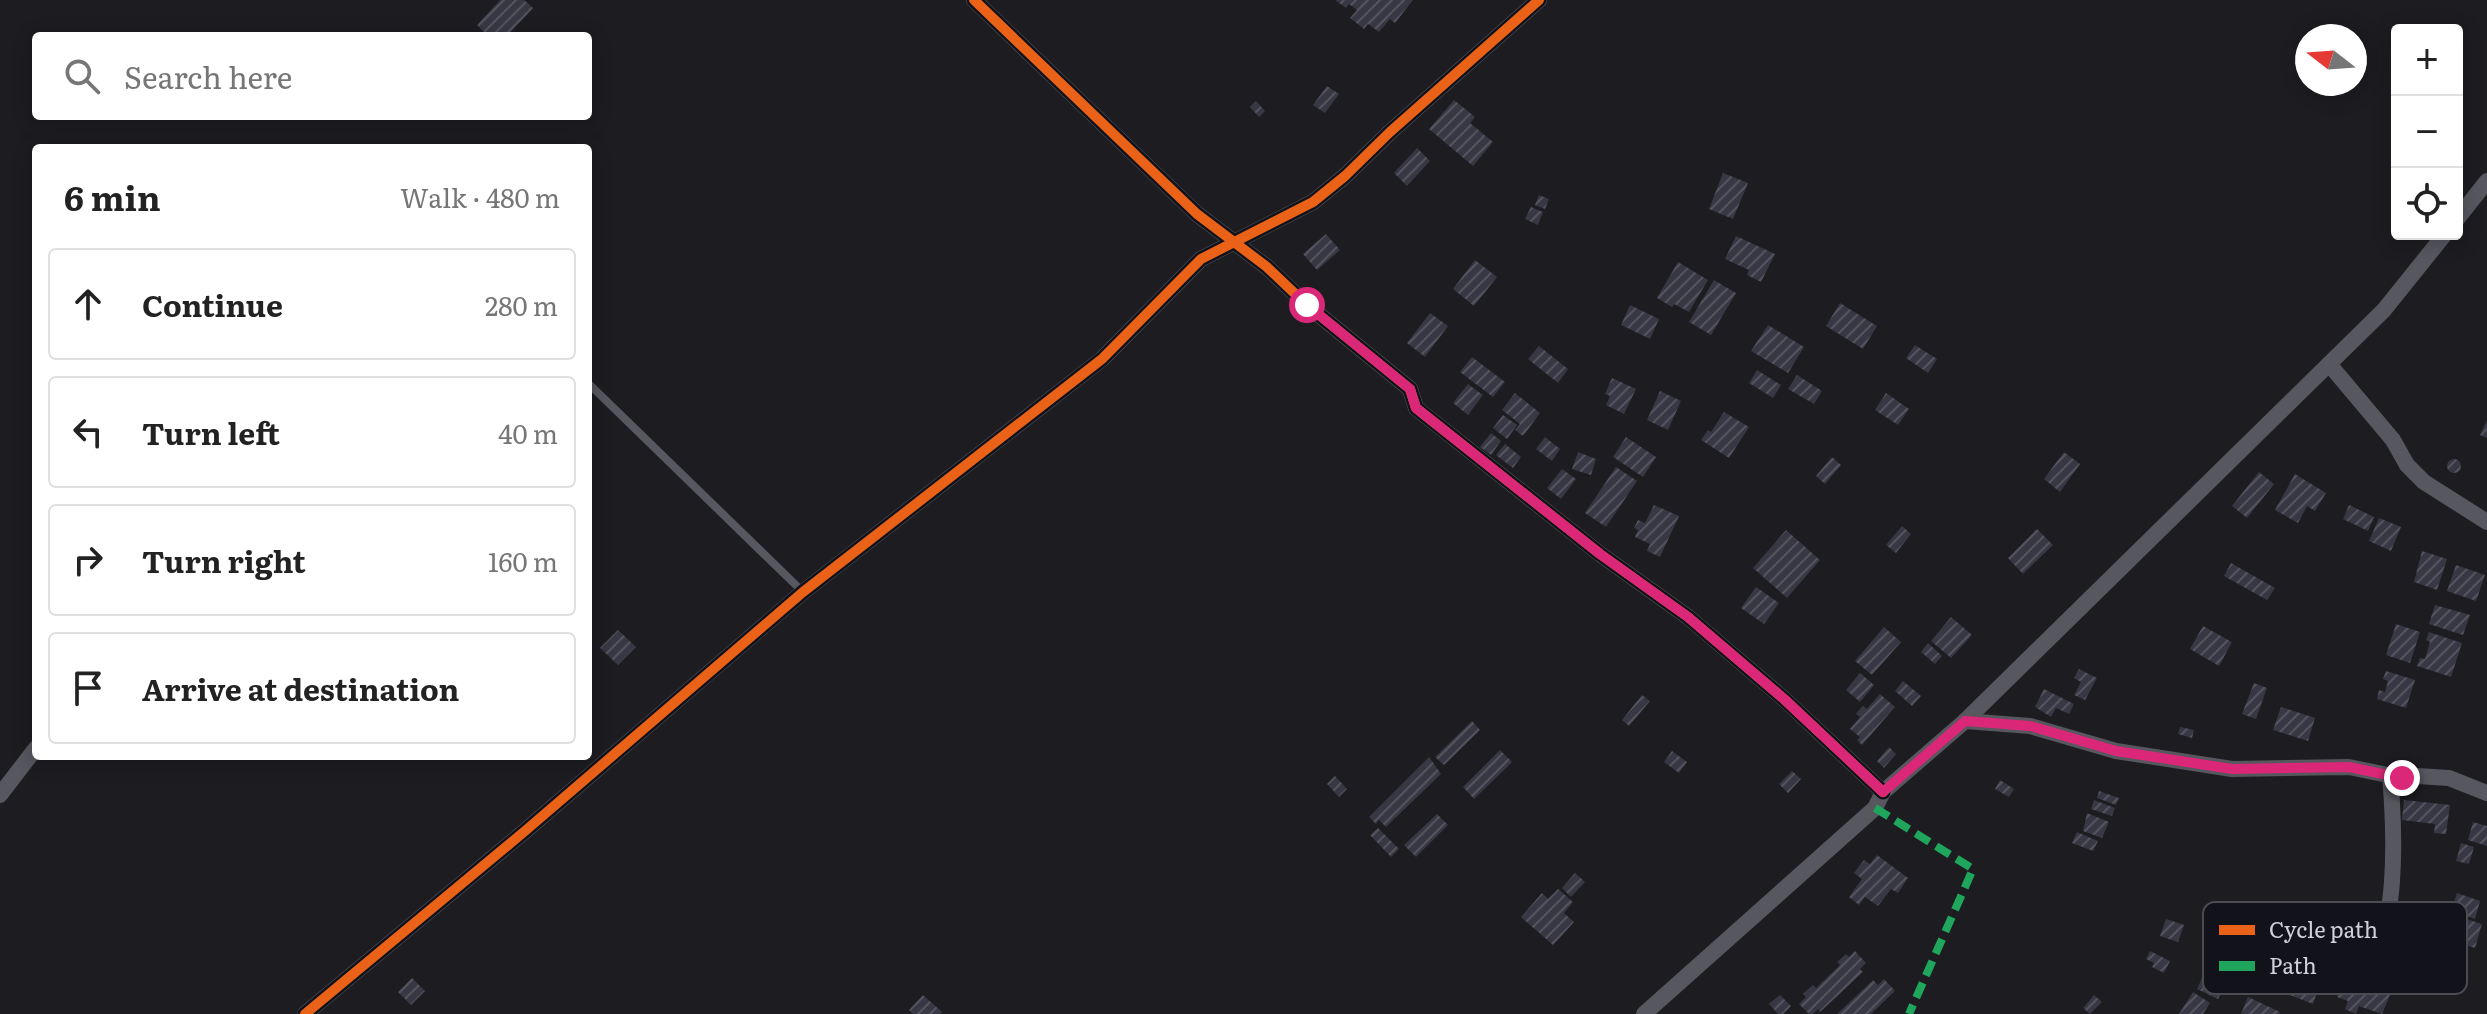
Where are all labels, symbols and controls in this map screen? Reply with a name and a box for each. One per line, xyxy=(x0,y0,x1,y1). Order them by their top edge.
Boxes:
north arrow xyxy=(2295,24,2367,96)
map controls xyxy=(2391,24,2463,240)
button: + xyxy=(2391,24,2463,96)
search box xyxy=(32,32,592,120)
icon: search xyxy=(60,54,104,98)
text: Search here xyxy=(124,54,292,98)
button: − xyxy=(2391,96,2463,168)
button: locate xyxy=(2391,168,2463,240)
text: 6 min xyxy=(64,171,161,221)
text: Walk · 480 m xyxy=(400,177,560,216)
icon: ahead xyxy=(66,282,110,326)
text: Continue xyxy=(142,282,283,326)
text: 280 m xyxy=(485,285,558,324)
route start xyxy=(1289,287,1325,323)
icon: left xyxy=(66,410,110,454)
text: Turn left xyxy=(142,410,280,454)
text: 40 m xyxy=(498,413,558,452)
icon: right xyxy=(66,538,110,582)
text: Turn right xyxy=(142,538,306,582)
text: 160 m xyxy=(488,541,558,580)
icon: arrive xyxy=(66,666,110,710)
text: Arrive at destination xyxy=(142,666,459,710)
route end xyxy=(2384,760,2420,796)
legend xyxy=(2203,902,2467,994)
text: Cycle path xyxy=(2269,912,2378,945)
text: Path xyxy=(2269,948,2317,981)

